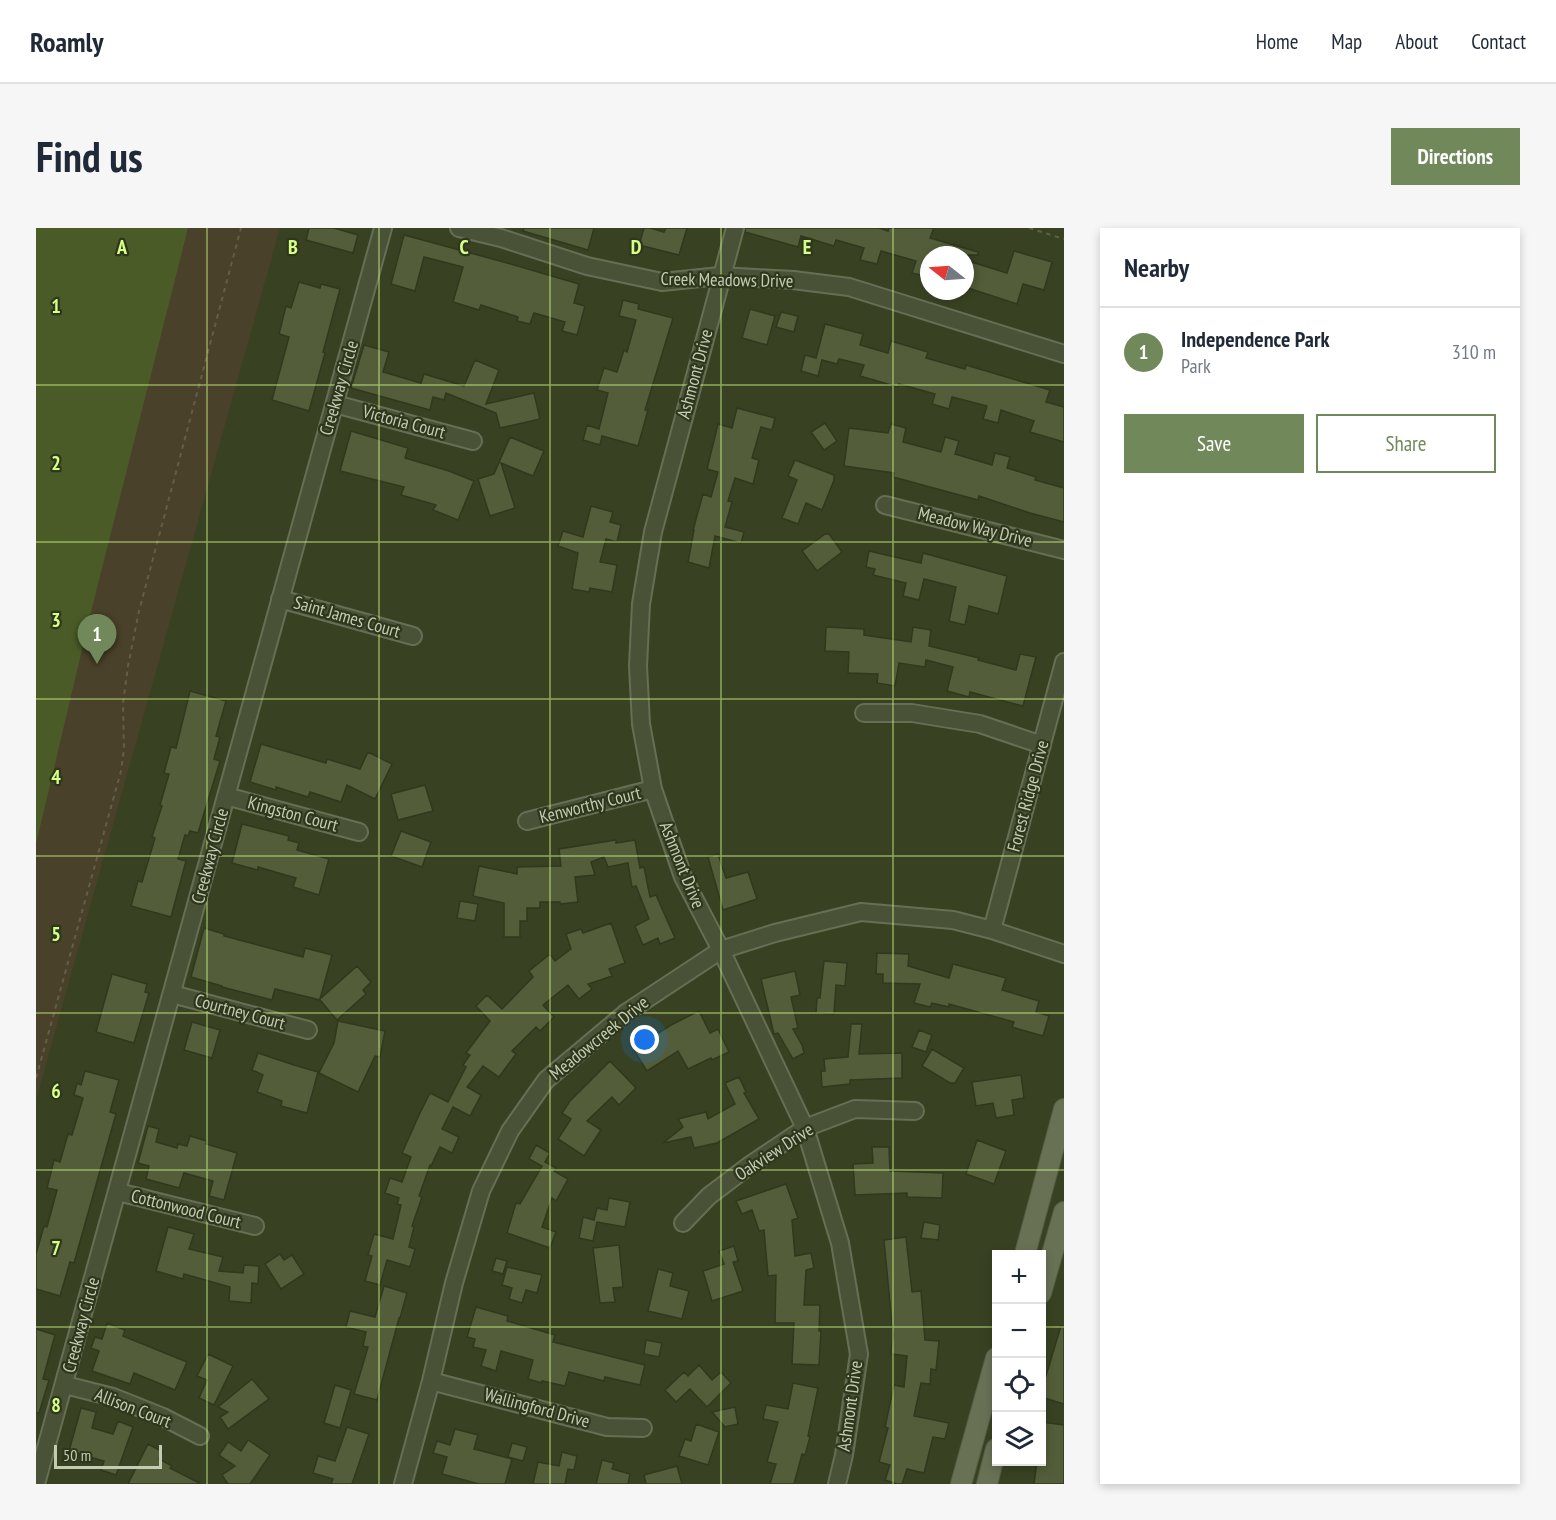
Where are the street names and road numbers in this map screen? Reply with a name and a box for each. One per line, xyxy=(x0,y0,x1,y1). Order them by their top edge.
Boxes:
street label: Creek Meadows Drive xyxy=(660,267,794,292)
street label: Ashmont Drive xyxy=(672,327,717,421)
street label: Creekway Circle xyxy=(314,338,363,438)
street label: Victoria Court xyxy=(359,399,448,444)
street label: Meadow Way Drive xyxy=(916,501,1035,552)
street label: Saint James Court xyxy=(291,590,403,643)
street label: Forest Ridge Drive xyxy=(1002,738,1053,854)
street label: Kenworthy Court xyxy=(537,781,643,828)
street label: Kingston Court xyxy=(245,790,341,837)
street label: Creekway Circle xyxy=(186,806,233,906)
street label: Ashmont Drive xyxy=(655,818,710,911)
street label: Courtney Court xyxy=(193,988,288,1035)
street label: Meadowcreek Drive xyxy=(544,991,653,1085)
street label: Oakview Drive xyxy=(730,1118,817,1185)
street label: Cottonwood Court xyxy=(129,1184,243,1233)
street label: Creekway Circle xyxy=(57,1275,104,1375)
street label: Ashmont Drive xyxy=(832,1359,867,1453)
street label: Allison Court xyxy=(92,1382,175,1433)
street label: Wallingford Drive xyxy=(482,1382,592,1433)

